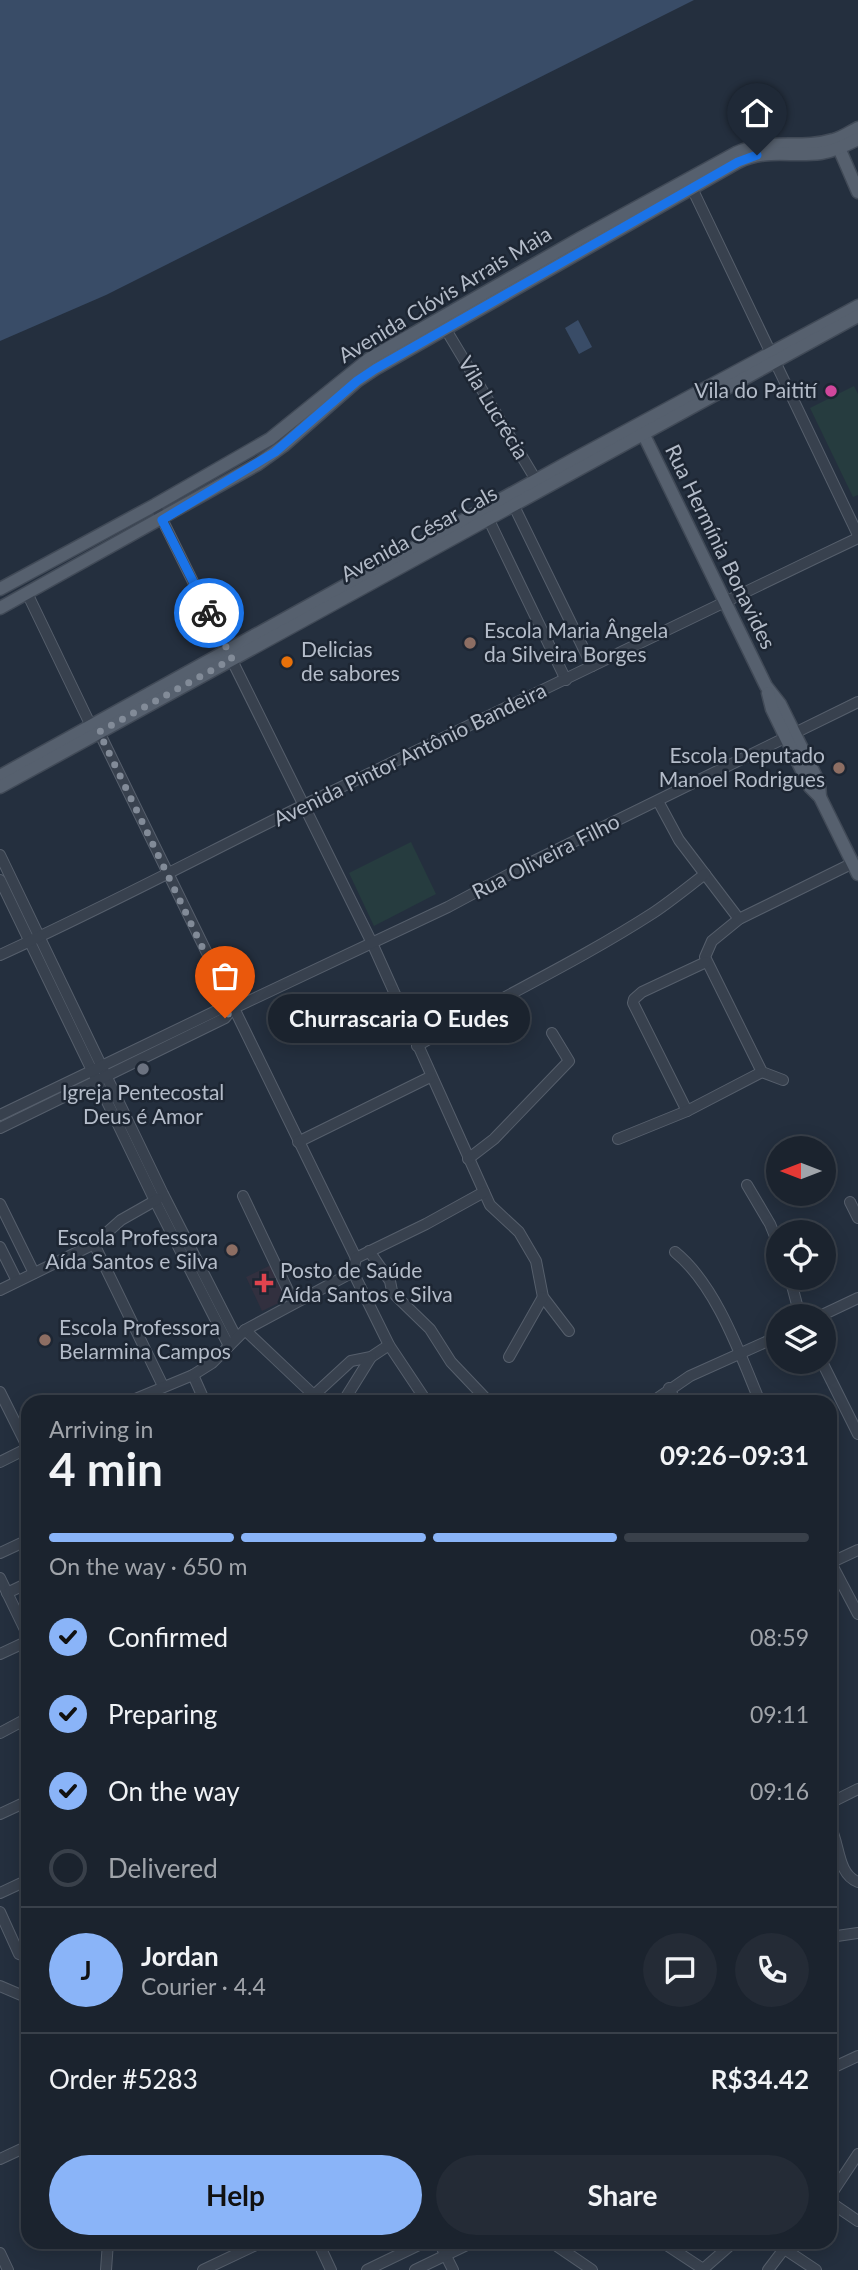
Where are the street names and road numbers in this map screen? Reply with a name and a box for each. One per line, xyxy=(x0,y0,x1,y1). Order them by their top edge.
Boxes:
street label: Avenida Clóvis Arrais Maia xyxy=(333,220,555,367)
street label: Vila Lucrécia xyxy=(454,351,535,463)
street label: Rua Hermínia Bonavides xyxy=(661,440,782,653)
street label: Avenida César Cals xyxy=(336,479,501,586)
street label: Avenida Pintor Antônio Bandeira xyxy=(269,677,550,831)
street label: Rua Oliveira Filho xyxy=(467,808,623,904)

